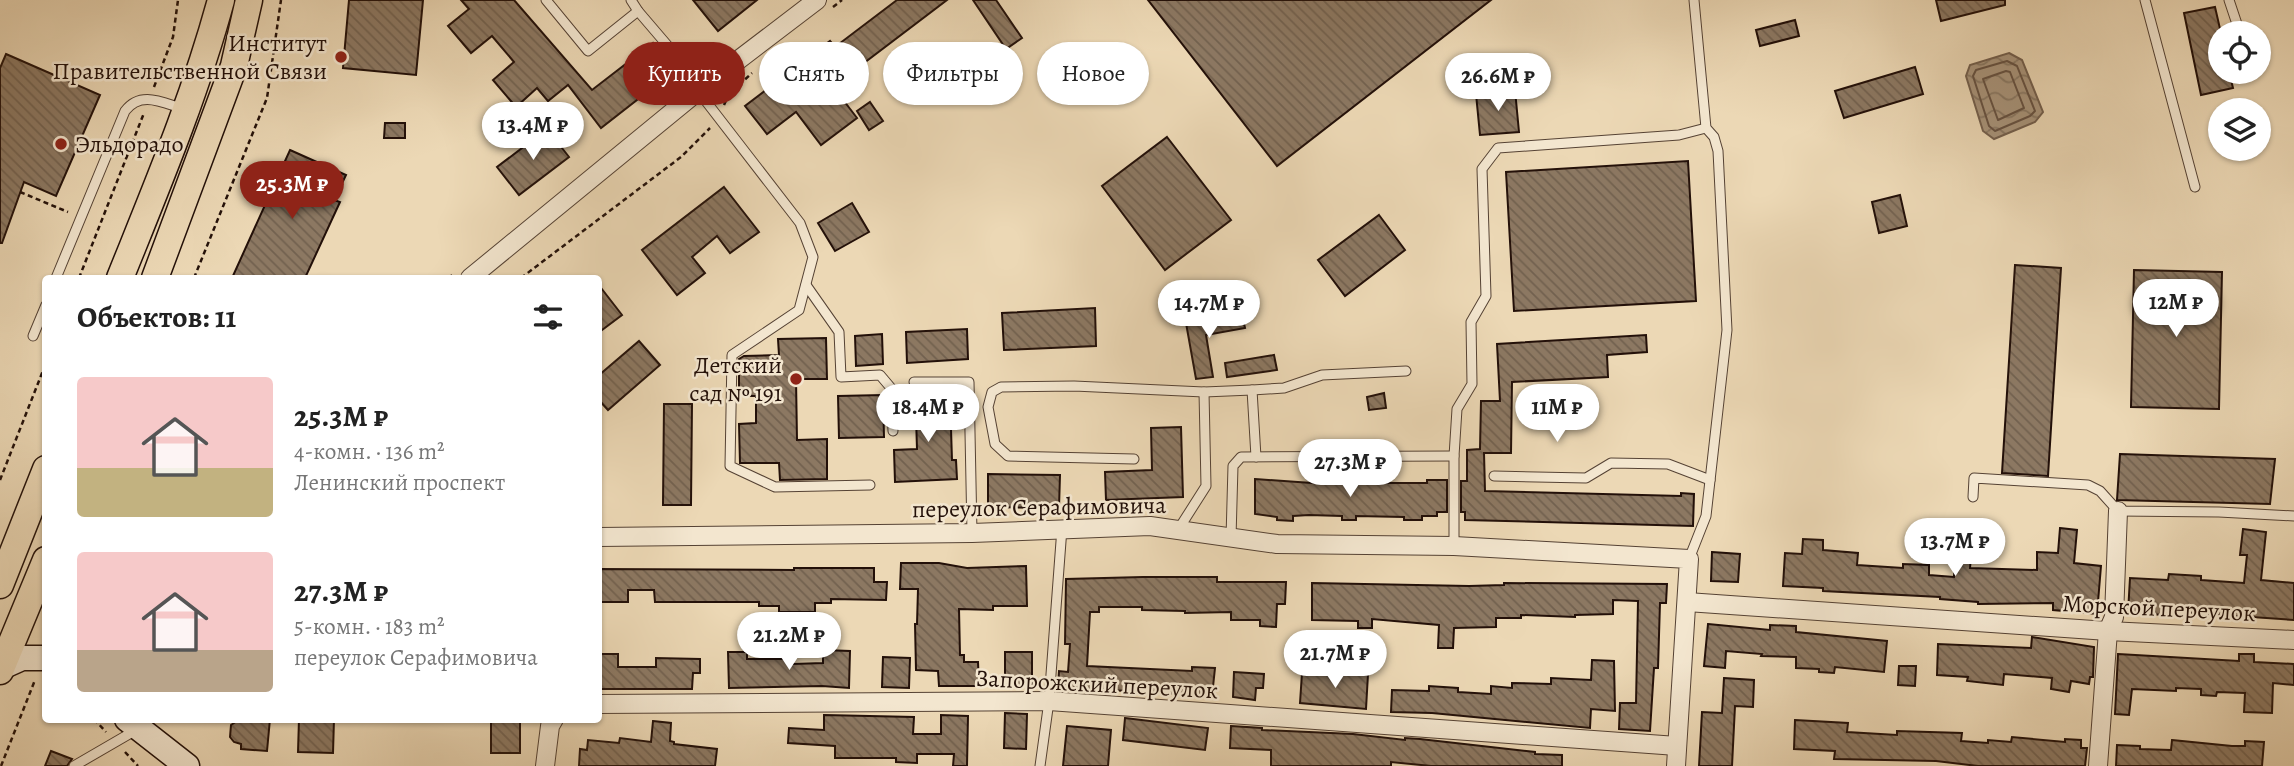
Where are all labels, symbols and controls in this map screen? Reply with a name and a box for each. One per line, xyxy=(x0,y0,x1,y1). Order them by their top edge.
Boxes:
map controls xyxy=(2208,21,2271,161)
button: locate xyxy=(2208,21,2271,84)
place label: Институт Правительственной Связи xyxy=(53,27,327,87)
chip: Купить xyxy=(623,42,745,105)
chip: Снять xyxy=(759,42,869,105)
chip: Фильтры xyxy=(883,42,1023,105)
chip: Новое xyxy=(1037,42,1149,105)
marker: Институт Правительственной Связи xyxy=(333,49,349,65)
pin: 26.6M ₽ xyxy=(1433,54,1563,113)
text: 26.6M ₽ xyxy=(1461,60,1535,91)
button: layers xyxy=(2208,98,2271,161)
pin: 13.4M ₽ xyxy=(468,102,598,162)
text: 13.4M ₽ xyxy=(498,109,568,140)
place label: Эльдорадо xyxy=(75,128,184,160)
marker: Эльдорадо xyxy=(53,136,69,152)
pin: 25.3M ₽ xyxy=(227,162,357,221)
text: 25.3M ₽ xyxy=(256,168,328,199)
pin: 14.7M ₽ xyxy=(1144,280,1274,340)
pin: 12M ₽ xyxy=(2127,280,2225,339)
text: 12M ₽ xyxy=(2149,286,2203,317)
text: 14.7M ₽ xyxy=(1174,287,1244,318)
text: Объектов: 11 xyxy=(77,297,236,337)
icon: filters xyxy=(529,298,567,336)
place label: Детский сад № 191 xyxy=(689,349,782,409)
marker: Детский сад № 191 xyxy=(788,371,804,387)
pin: 18.4M ₽ xyxy=(863,384,993,444)
pin: 11M ₽ xyxy=(1508,384,1606,444)
text: 18.4M ₽ xyxy=(892,391,964,422)
text: 11M ₽ xyxy=(1531,391,1583,422)
text: 25.3M ₽ xyxy=(294,396,388,436)
icon: home xyxy=(133,405,217,489)
text: 4-комн. · 136 m² xyxy=(294,436,445,467)
pin: 27.3M ₽ xyxy=(1285,440,1415,499)
text: 27.3M ₽ xyxy=(1314,446,1386,477)
text: Ленинский проспект xyxy=(294,467,505,498)
street label: переулок Серафимовича xyxy=(912,489,1166,525)
pin: 13.7M ₽ xyxy=(1890,518,2020,578)
text: 13.7M ₽ xyxy=(1920,525,1990,556)
text: 27.3M ₽ xyxy=(294,571,388,611)
icon: home xyxy=(133,580,217,664)
street label: Морской переулок xyxy=(2062,587,2256,629)
text: 5-комн. · 183 m² xyxy=(294,611,445,642)
pin: 21.2M ₽ xyxy=(724,612,854,672)
text: 21.2M ₽ xyxy=(753,619,825,650)
pin: 21.7M ₽ xyxy=(1270,630,1400,690)
text: 21.7M ₽ xyxy=(1300,637,1370,668)
text: переулок Серафимовича xyxy=(294,642,538,673)
street label: Запорожский переулок xyxy=(975,662,1219,706)

